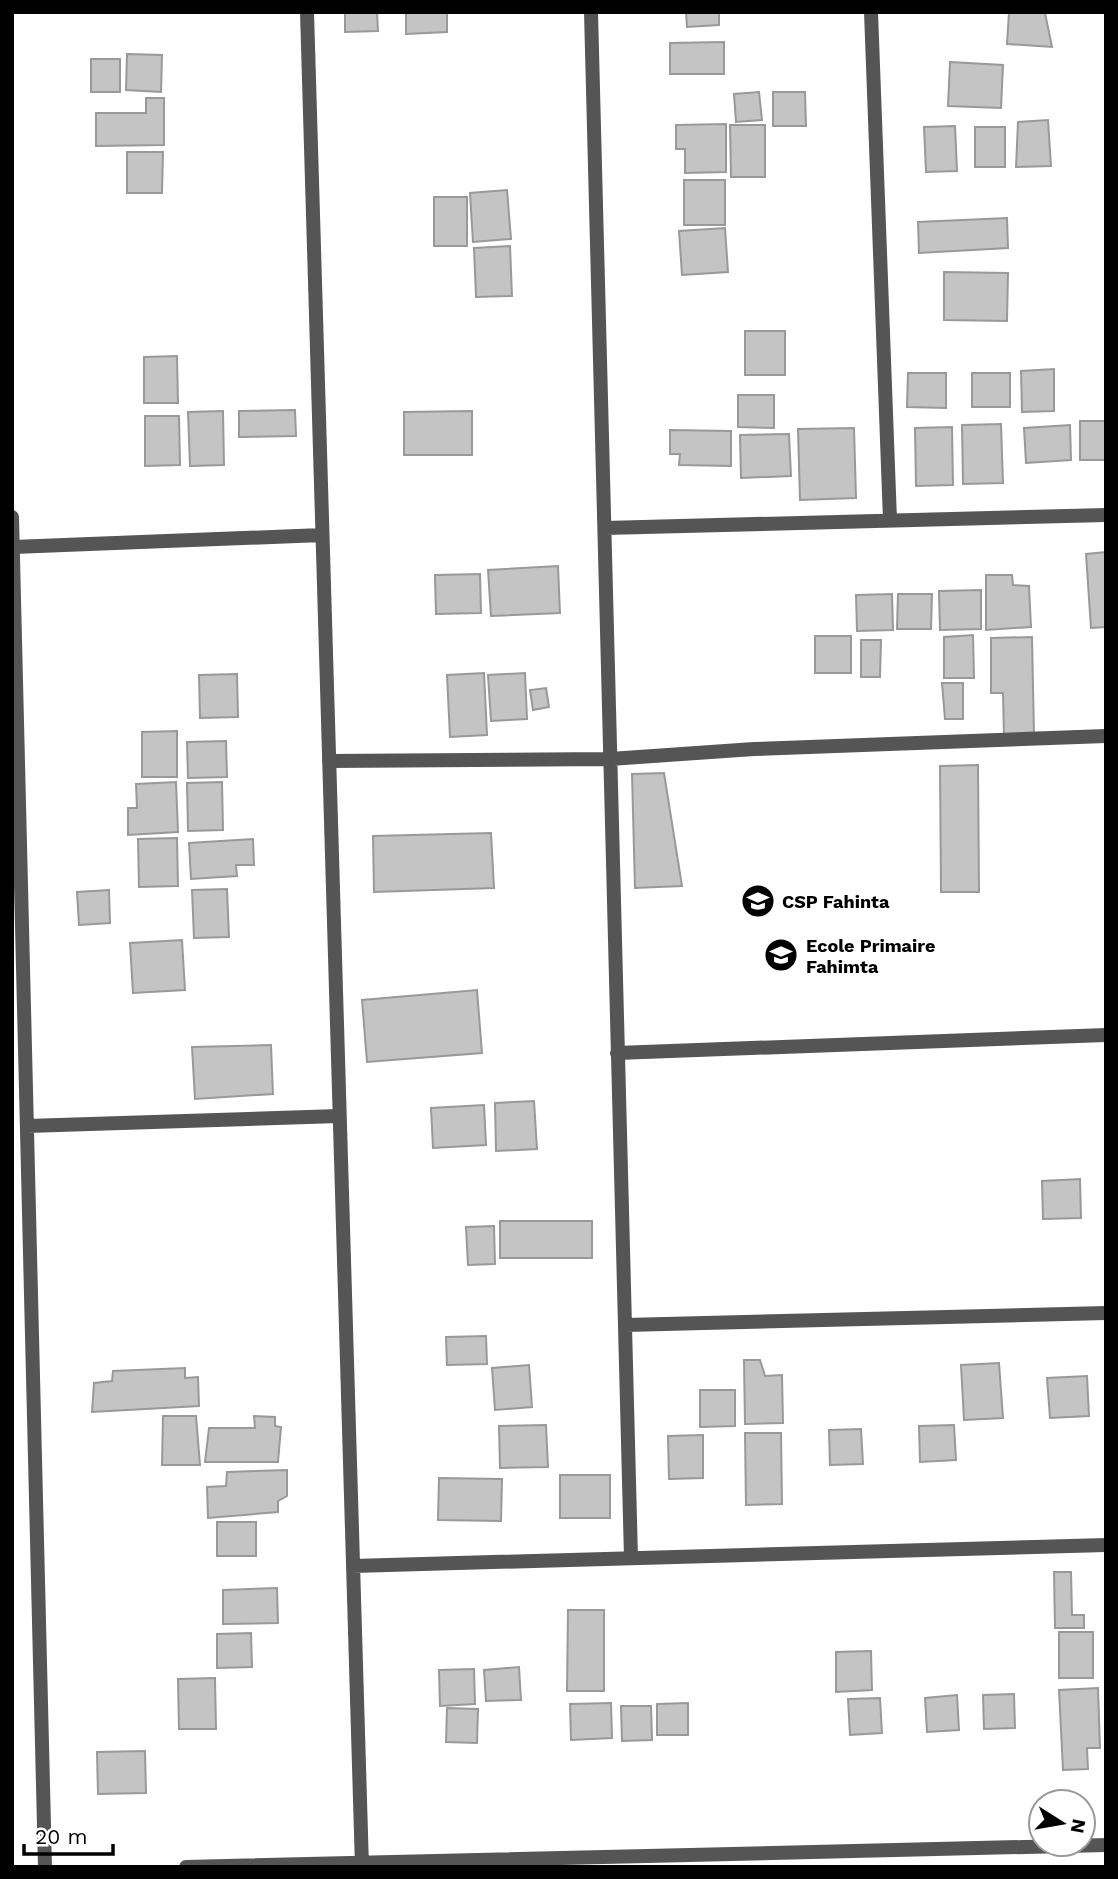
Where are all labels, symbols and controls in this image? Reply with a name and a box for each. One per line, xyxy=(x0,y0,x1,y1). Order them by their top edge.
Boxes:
school or university icon: CSP Fahinta xyxy=(739,882,777,920)
place label: CSP Fahinta xyxy=(782,891,890,912)
place label: Ecole Primaire Fahimta xyxy=(806,935,935,977)
school or university icon: Ecole Primaire Fahimta xyxy=(762,936,800,974)
north arrow xyxy=(1027,1788,1097,1858)
scale bar xyxy=(24,1812,114,1856)
text: N xyxy=(1066,1817,1091,1835)
text: 20 m xyxy=(35,1824,87,1849)

